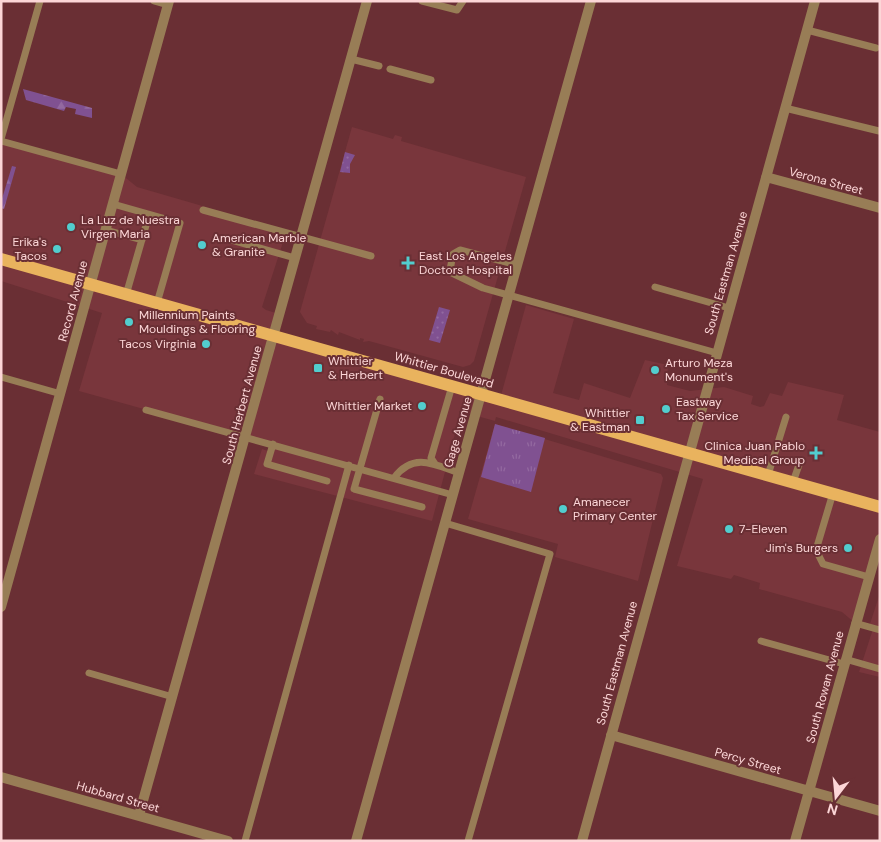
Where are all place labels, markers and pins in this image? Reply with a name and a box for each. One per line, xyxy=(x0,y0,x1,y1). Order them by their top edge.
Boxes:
place label: La Luz de Nuestra Virgen Maria xyxy=(81,212,180,242)
marker: La Luz de Nuestra Virgen Maria xyxy=(65,221,77,233)
place label: American Marble & Granite xyxy=(212,230,307,260)
place label: Erika's Tacos xyxy=(12,234,47,264)
marker: American Marble & Granite xyxy=(196,239,208,251)
marker: Erika's Tacos xyxy=(51,243,63,255)
place label: East Los Angeles Doctors Hospital xyxy=(419,248,512,278)
marker: East Los Angeles Doctors Hospital xyxy=(401,256,415,270)
place label: Millennium Paints Mouldings & Flooring xyxy=(139,307,256,337)
marker: Millennium Paints Mouldings & Flooring xyxy=(123,316,135,328)
place label: Tacos Virginia xyxy=(119,336,196,352)
marker: Tacos Virginia xyxy=(200,338,212,350)
place label: Whittier & Herbert xyxy=(328,353,383,383)
place label: Arturo Meza Monument's xyxy=(665,355,733,385)
marker: Whittier & Herbert xyxy=(312,362,324,374)
marker: Arturo Meza Monument's xyxy=(649,364,661,376)
place label: Eastway Tax Service xyxy=(676,394,739,424)
place label: Whittier Market xyxy=(326,398,412,414)
marker: Whittier Market xyxy=(416,400,428,412)
marker: Eastway Tax Service xyxy=(660,403,672,415)
place label: Whittier & Eastman xyxy=(570,405,631,435)
marker: Whittier & Eastman xyxy=(634,414,646,426)
place label: Clinica Juan Pablo Medical Group xyxy=(704,438,805,468)
marker: Clinica Juan Pablo Medical Group xyxy=(809,446,823,460)
place label: Amanecer Primary Center xyxy=(573,494,657,524)
marker: Amanecer Primary Center xyxy=(557,503,569,515)
place label: 7-Eleven xyxy=(739,521,787,537)
marker: 7-Eleven xyxy=(723,523,735,535)
place label: Jim's Burgers xyxy=(766,540,838,556)
marker: Jim's Burgers xyxy=(842,542,854,554)

